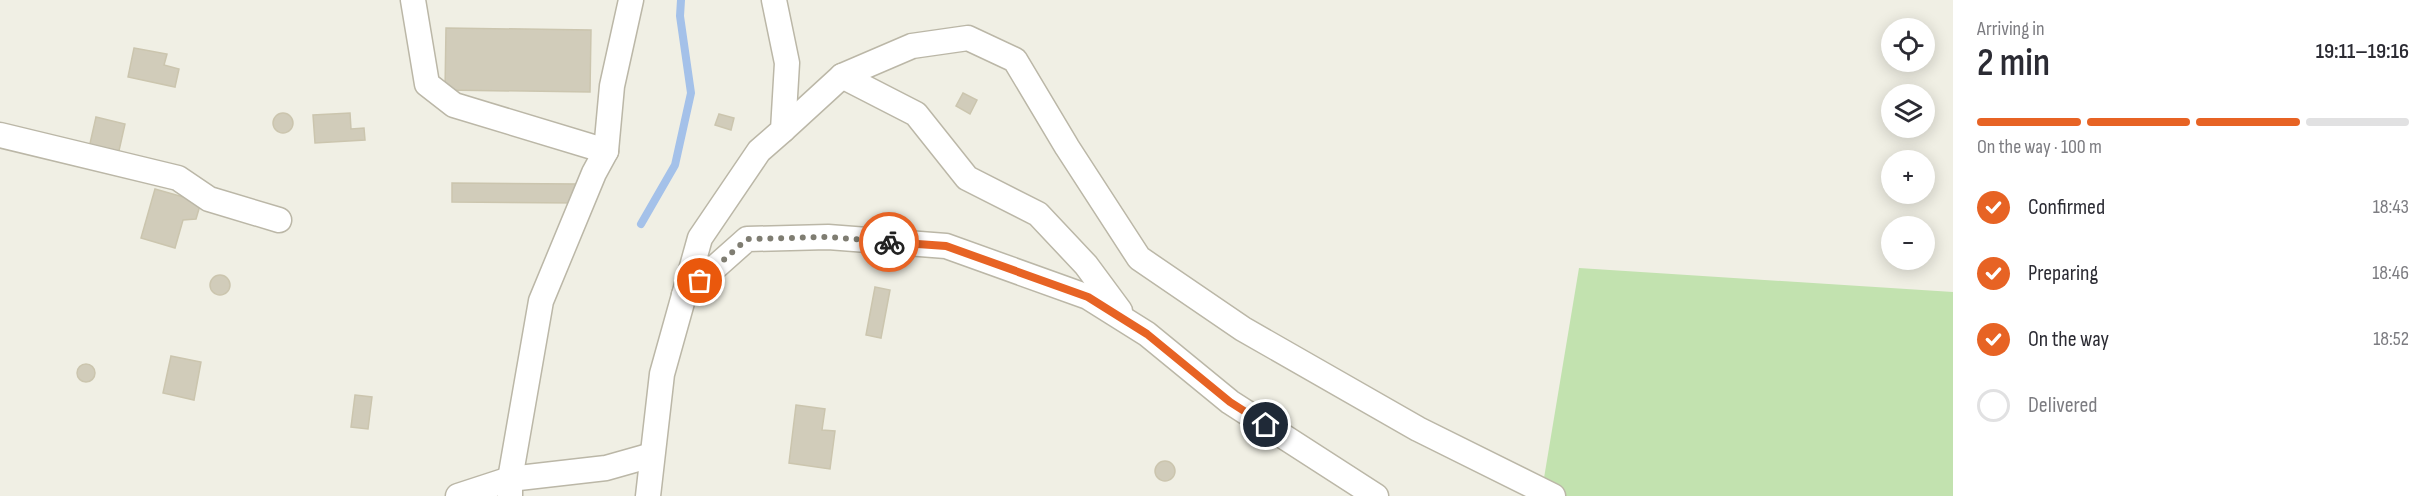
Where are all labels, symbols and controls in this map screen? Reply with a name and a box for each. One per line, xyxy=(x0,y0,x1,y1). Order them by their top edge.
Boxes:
text: Arriving in xyxy=(1977,17,2045,41)
map controls xyxy=(1881,18,1935,270)
button: locate xyxy=(1881,18,1935,72)
text: 19:11–19:16 xyxy=(2316,38,2409,65)
text: 2 min xyxy=(1977,40,2050,87)
button: layers xyxy=(1881,84,1935,138)
text: On the way · 100 m xyxy=(1977,135,2102,159)
button: + xyxy=(1881,150,1935,204)
icon: check xyxy=(1977,191,2010,224)
text: Confirmed xyxy=(2028,194,2105,221)
text: 18:43 xyxy=(2373,195,2409,219)
courier xyxy=(859,212,919,272)
button: − xyxy=(1881,216,1935,270)
icon: bike xyxy=(873,226,906,259)
pin xyxy=(674,255,725,306)
icon: check xyxy=(1977,257,2010,290)
text: Preparing xyxy=(2028,260,2098,287)
text: 18:46 xyxy=(2372,261,2409,285)
icon: bag xyxy=(683,264,716,297)
icon: check xyxy=(1977,323,2010,356)
text: On the way xyxy=(2028,326,2109,353)
text: 18:52 xyxy=(2373,327,2409,351)
text: Delivered xyxy=(2028,392,2097,419)
pin xyxy=(1240,399,1291,450)
icon: home xyxy=(1249,408,1282,441)

